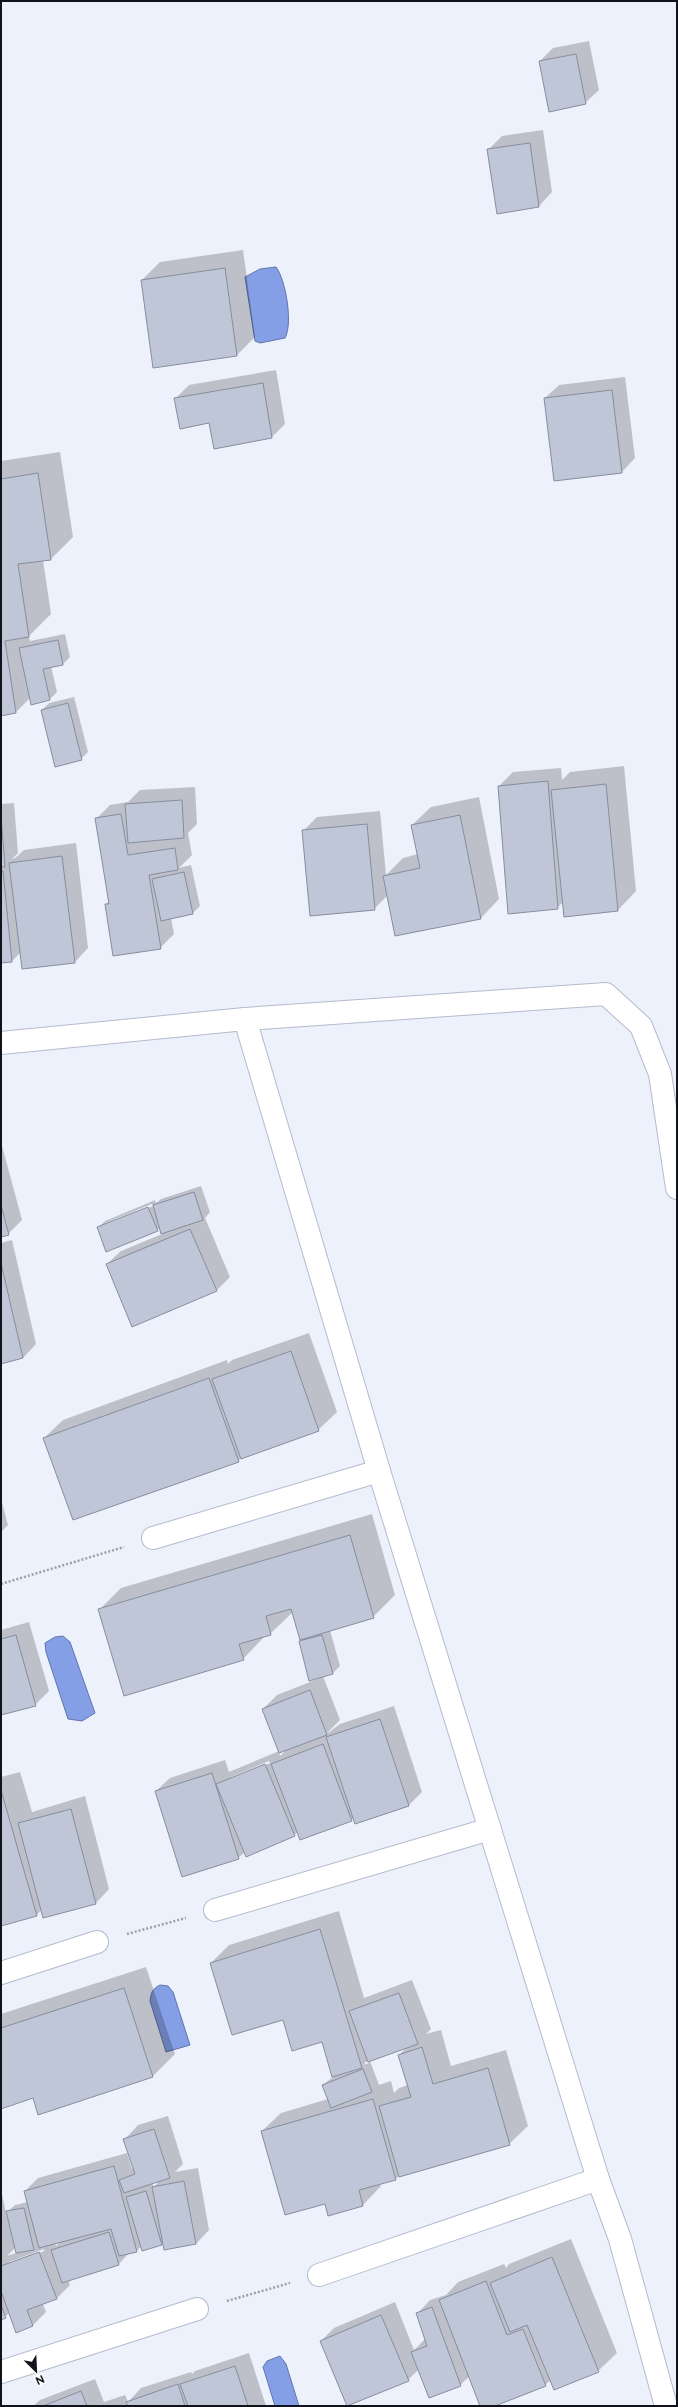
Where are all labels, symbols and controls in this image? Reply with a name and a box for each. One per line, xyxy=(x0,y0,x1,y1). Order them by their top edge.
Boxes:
north arrow xyxy=(16,2351,56,2391)
text: N xyxy=(33,2372,46,2387)

